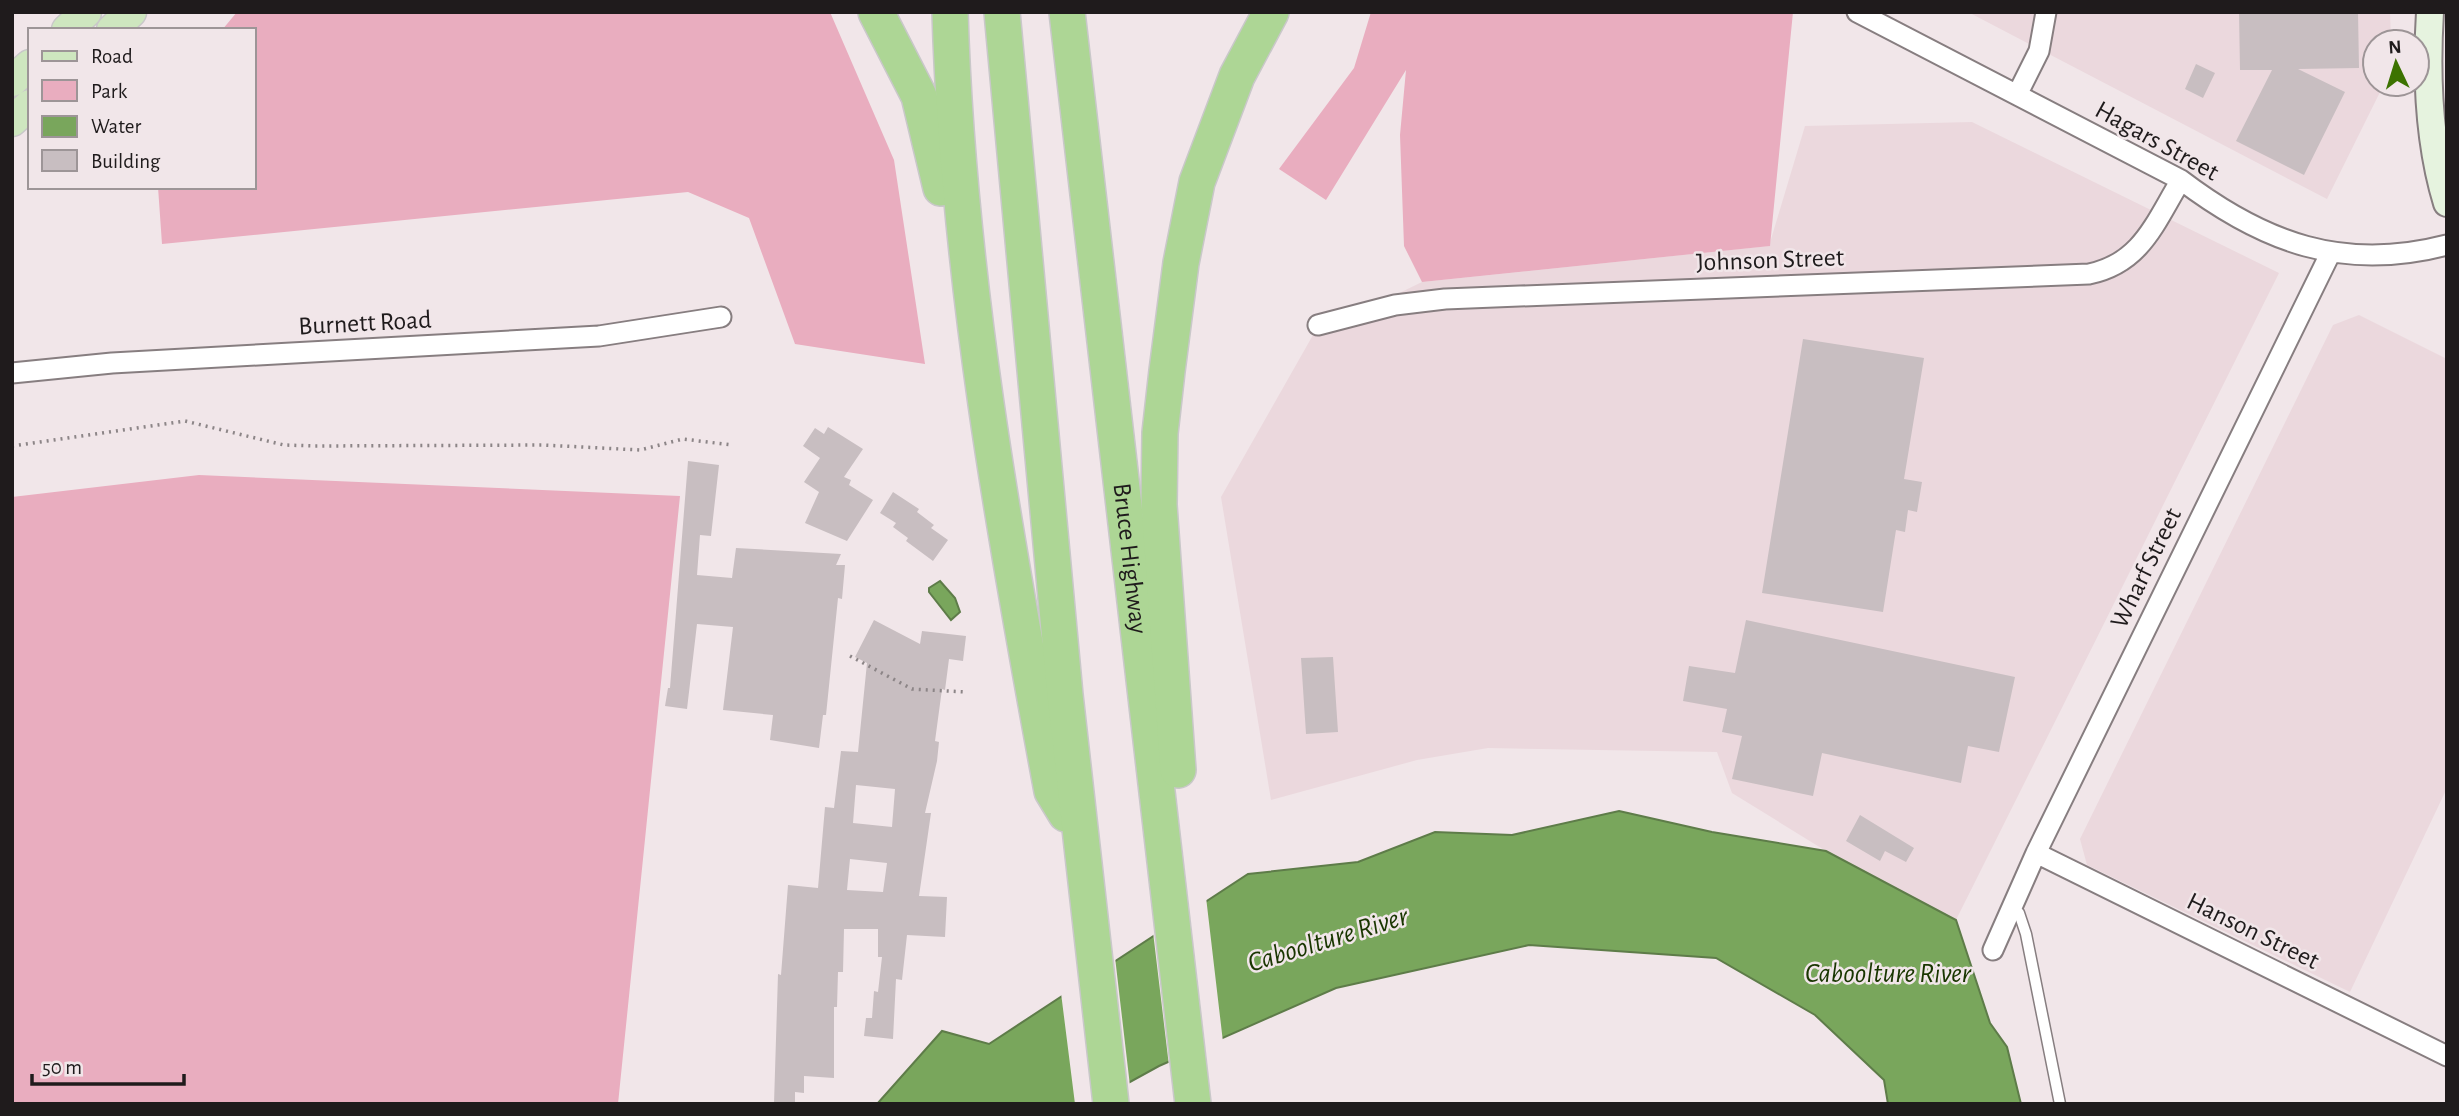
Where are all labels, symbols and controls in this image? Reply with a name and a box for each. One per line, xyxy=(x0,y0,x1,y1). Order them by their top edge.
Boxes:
legend xyxy=(28,28,256,189)
north arrow xyxy=(2361,28,2431,98)
text: N xyxy=(2388,38,2402,57)
text: Road xyxy=(91,46,133,67)
text: Park xyxy=(91,81,128,102)
street label: Hagars Street xyxy=(2091,96,2223,186)
text: Water xyxy=(91,116,141,137)
text: Building xyxy=(91,151,161,172)
street label: Johnson Street xyxy=(1696,244,1844,276)
street label: Burnett Road xyxy=(298,307,432,339)
street label: Bruce Highway xyxy=(1108,482,1152,635)
street label: Wharf Street xyxy=(2106,504,2186,632)
street label: Hanson Street xyxy=(2183,888,2323,974)
water label: Caboolture River xyxy=(1245,902,1412,978)
water label: Caboolture River xyxy=(1805,960,1972,988)
scale bar xyxy=(32,1042,184,1086)
text: 50 m xyxy=(42,1057,82,1078)

